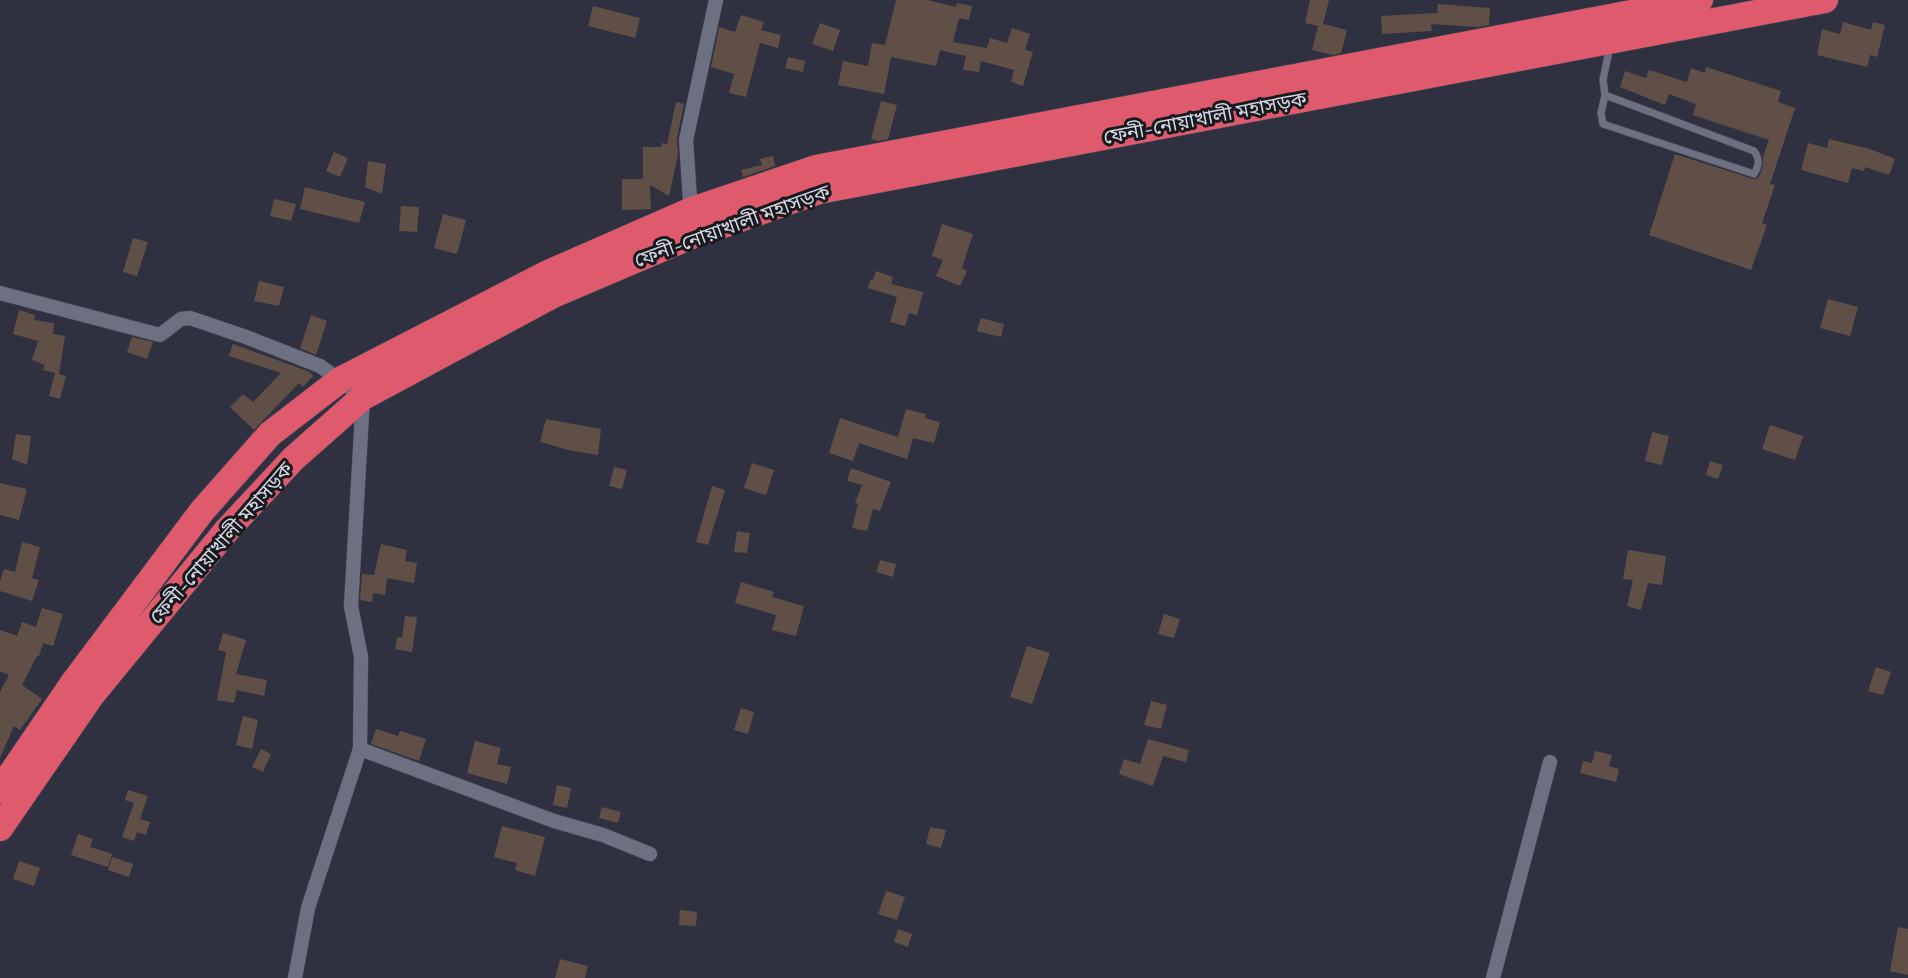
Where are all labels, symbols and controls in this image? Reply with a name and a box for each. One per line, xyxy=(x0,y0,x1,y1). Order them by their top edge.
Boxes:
street label: ফেনী-নোয়াখালী মহাসড়ক xyxy=(1101,87,1309,149)
street label: ফেনী-নোয়াখালী মহাসড়ক xyxy=(631,179,833,273)
street label: ফেনী-নোয়াখালী মহাসড়ক xyxy=(144,457,298,629)

